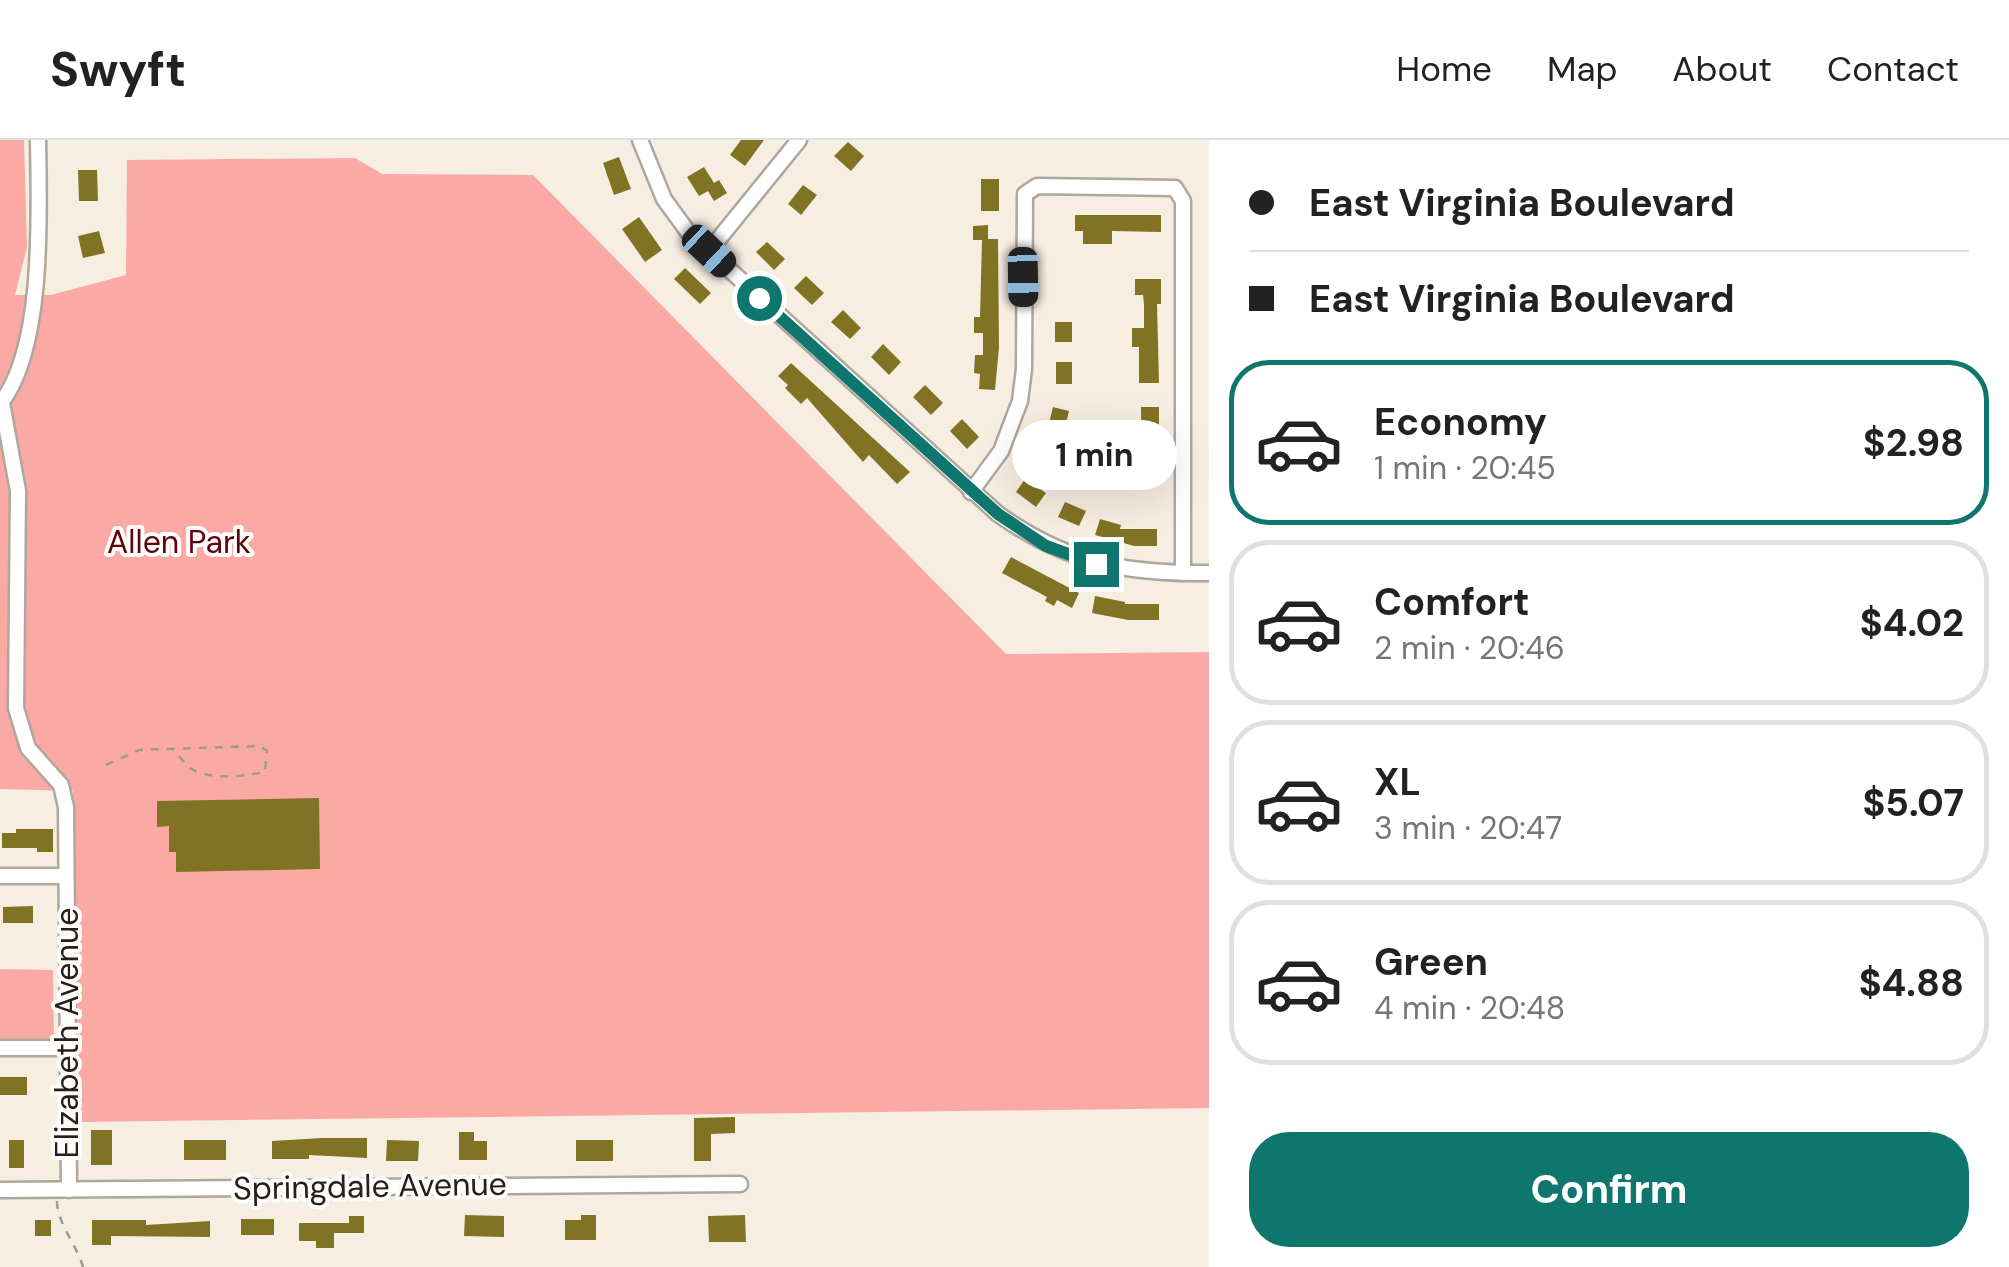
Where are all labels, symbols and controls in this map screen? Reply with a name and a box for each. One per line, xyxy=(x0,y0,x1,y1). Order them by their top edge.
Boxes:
text: Swyft xyxy=(50,38,186,101)
text: Home xyxy=(1396,46,1492,92)
text: Map xyxy=(1547,46,1617,92)
text: About xyxy=(1672,46,1772,92)
text: Contact xyxy=(1827,46,1959,92)
text: East Virginia Boulevard xyxy=(1309,178,1735,228)
car xyxy=(677,220,741,282)
car xyxy=(1007,247,1039,307)
text: East Virginia Boulevard xyxy=(1309,274,1735,324)
route start xyxy=(737,276,782,321)
text: Economy xyxy=(1374,397,1547,447)
icon: car xyxy=(1254,398,1344,488)
text: $2.98 xyxy=(1863,418,1964,468)
callout: 1 min xyxy=(1014,419,1178,489)
text: 1 min xyxy=(1056,434,1133,476)
text: 1 min · 20:45 xyxy=(1374,447,1556,489)
park label: Allen Park xyxy=(107,521,251,563)
route end xyxy=(1074,542,1119,587)
text: Comfort xyxy=(1374,577,1530,627)
icon: car xyxy=(1254,578,1344,668)
text: $4.02 xyxy=(1860,598,1964,648)
text: 2 min · 20:46 xyxy=(1374,627,1565,669)
text: XL xyxy=(1374,757,1421,807)
icon: car xyxy=(1254,758,1344,848)
text: $5.07 xyxy=(1862,778,1964,828)
text: 3 min · 20:47 xyxy=(1374,807,1562,849)
street label: Elizabeth Avenue xyxy=(46,908,88,1158)
text: Green xyxy=(1374,937,1488,987)
icon: car xyxy=(1254,938,1344,1028)
text: $4.88 xyxy=(1859,958,1964,1008)
text: 4 min · 20:48 xyxy=(1374,987,1565,1029)
button: Confirm xyxy=(1249,1132,1969,1247)
street label: Springdale Avenue xyxy=(233,1163,507,1209)

